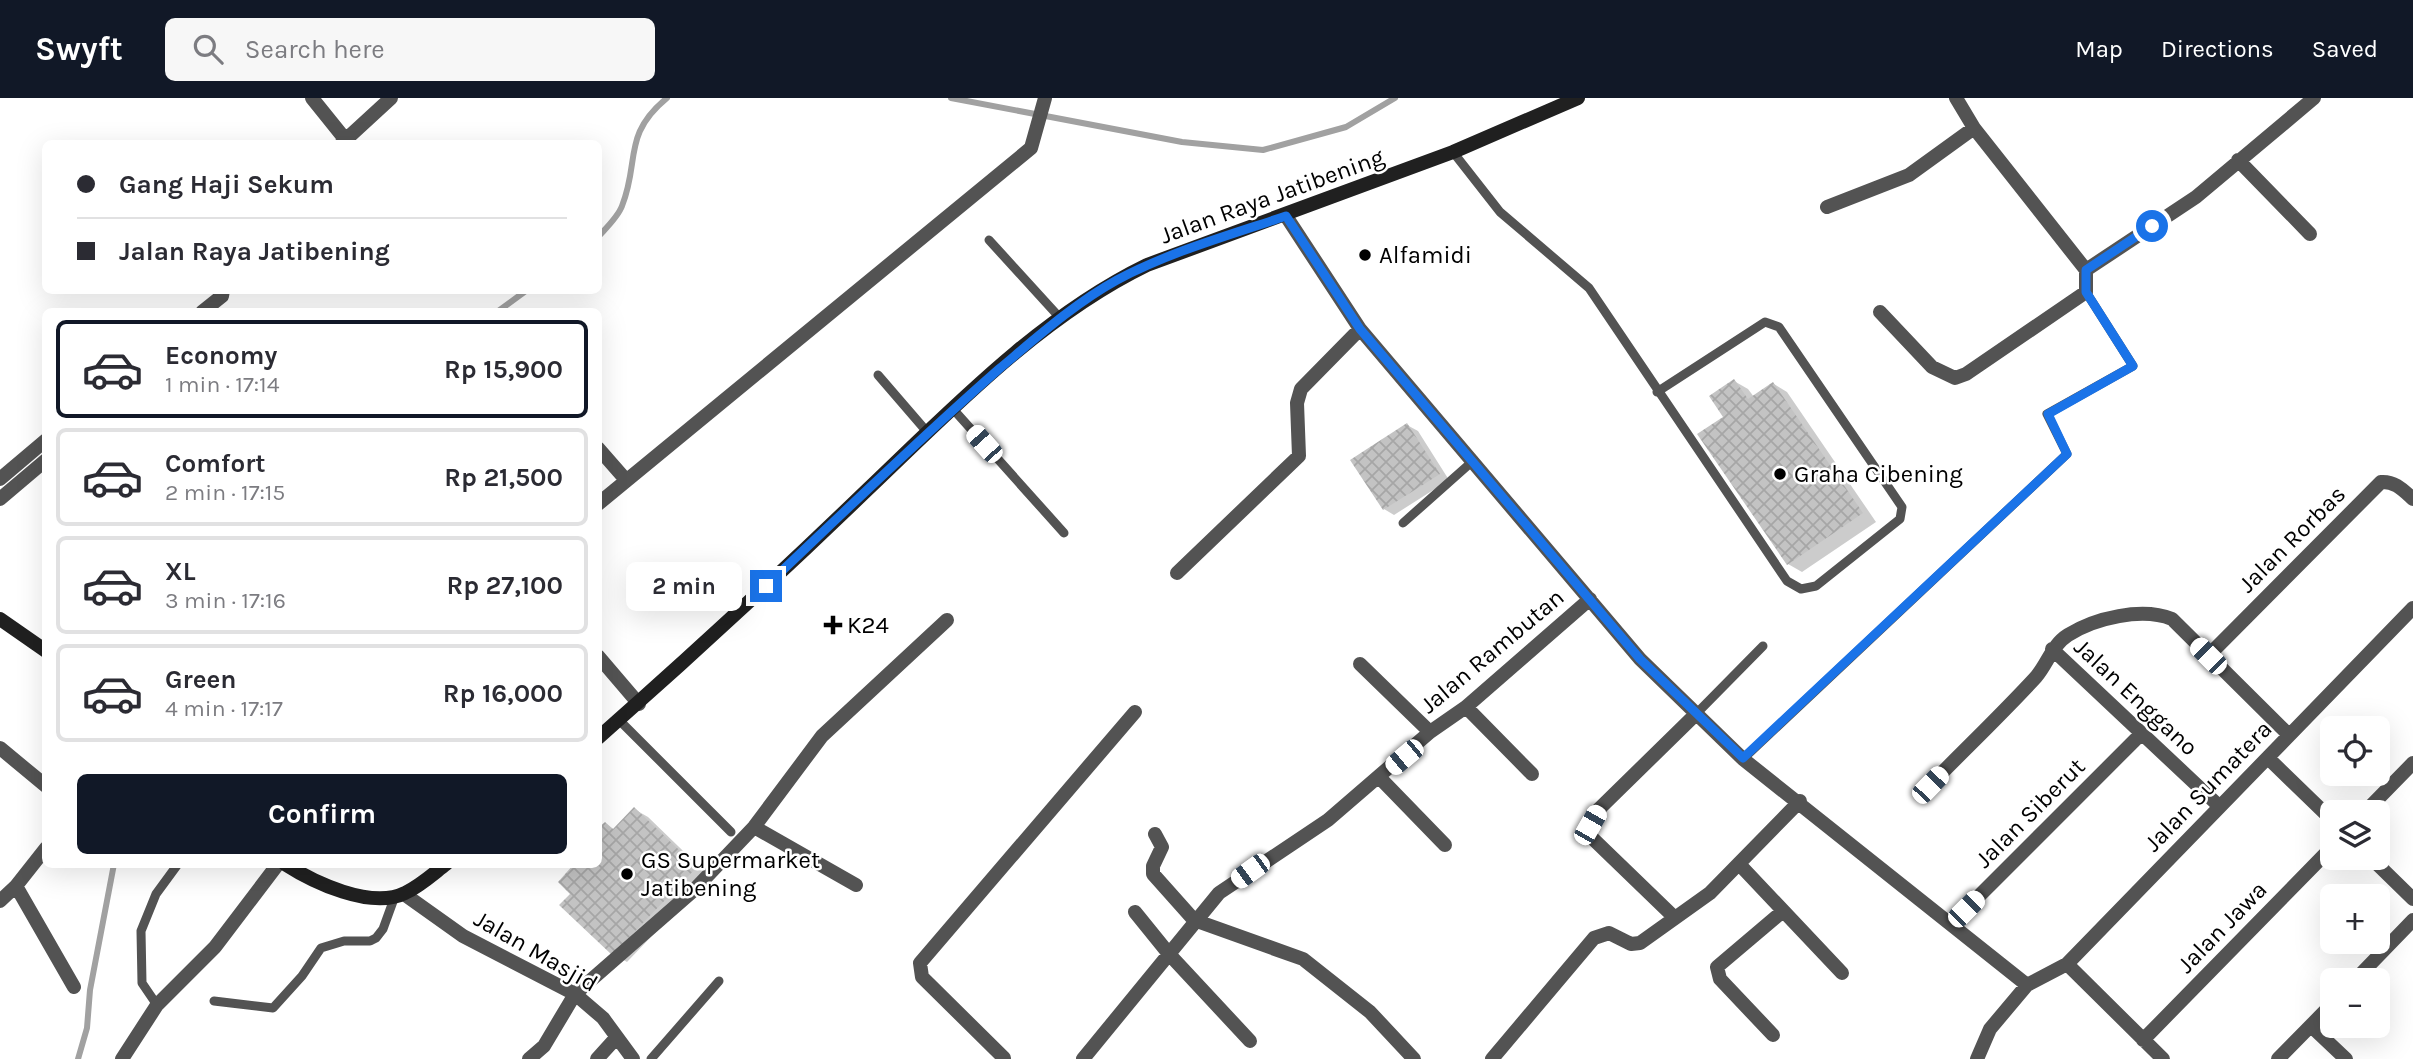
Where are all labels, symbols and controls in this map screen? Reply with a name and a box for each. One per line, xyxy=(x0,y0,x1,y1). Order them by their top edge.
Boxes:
search box xyxy=(165,18,655,81)
text: Swyft xyxy=(35,30,123,68)
icon: search xyxy=(189,30,227,68)
text: Search here xyxy=(245,34,385,65)
text: Map xyxy=(2075,35,2123,63)
text: Directions xyxy=(2161,35,2274,63)
text: Saved xyxy=(2312,35,2378,63)
street label: Jalan Raya Jatibening xyxy=(1156,142,1388,250)
text: Gang Haji Sekum xyxy=(119,169,334,200)
route start xyxy=(2136,210,2168,242)
text: Jalan Raya Jatibening xyxy=(119,236,390,267)
place label: Alfamidi xyxy=(1379,241,1472,269)
marker: Alfamidi xyxy=(1357,247,1373,263)
icon: car xyxy=(81,338,144,401)
text: Economy xyxy=(165,340,277,371)
text: Rp 15,900 xyxy=(444,354,563,385)
text: 1 min · 17:14 xyxy=(165,371,280,398)
car xyxy=(963,421,1006,467)
icon: car xyxy=(81,446,144,509)
text: Comfort xyxy=(165,448,266,479)
place label: Graha Cibening xyxy=(1794,460,1963,488)
text: Rp 21,500 xyxy=(444,462,563,493)
marker: Graha Cibening xyxy=(1772,466,1788,482)
text: 2 min · 17:15 xyxy=(165,479,285,506)
street label: Jalan Rorbas xyxy=(2233,480,2351,598)
icon: car xyxy=(81,554,144,617)
text: XL xyxy=(165,556,196,587)
callout: 2 min xyxy=(626,561,742,610)
text: Rp 27,100 xyxy=(446,570,563,601)
route end xyxy=(750,570,782,602)
text: 2 min xyxy=(652,573,716,600)
street label: Jalan Rambutan xyxy=(1414,583,1570,719)
text: 3 min · 17:16 xyxy=(165,587,286,614)
place label: K24 xyxy=(847,611,889,639)
marker: K24 xyxy=(825,617,841,633)
street label: Jalan Enggano xyxy=(2068,633,2204,761)
car xyxy=(2186,634,2231,678)
icon: car xyxy=(81,662,144,725)
text: Green xyxy=(165,664,237,695)
text: Rp 16,000 xyxy=(443,678,563,709)
text: 4 min · 17:17 xyxy=(165,695,283,722)
street label: Jalan Sumatera xyxy=(2139,715,2277,857)
map controls xyxy=(2320,716,2390,1038)
button: locate xyxy=(2320,716,2390,786)
car xyxy=(1382,735,1427,779)
street label: Jalan Siberut xyxy=(1969,752,2091,874)
car xyxy=(1908,763,1953,807)
button: Confirm xyxy=(77,774,567,854)
button: layers xyxy=(2320,800,2390,870)
car xyxy=(1571,802,1610,848)
place label: GS Supermarket Jatibening xyxy=(641,846,820,902)
car xyxy=(1227,850,1274,892)
marker: GS Supermarket Jatibening xyxy=(619,866,635,882)
street label: Jalan Jawa xyxy=(2171,875,2273,979)
button: + xyxy=(2320,884,2390,954)
car xyxy=(1944,887,1989,931)
street label: Jalan Masjid xyxy=(469,904,603,998)
button: − xyxy=(2320,968,2390,1038)

